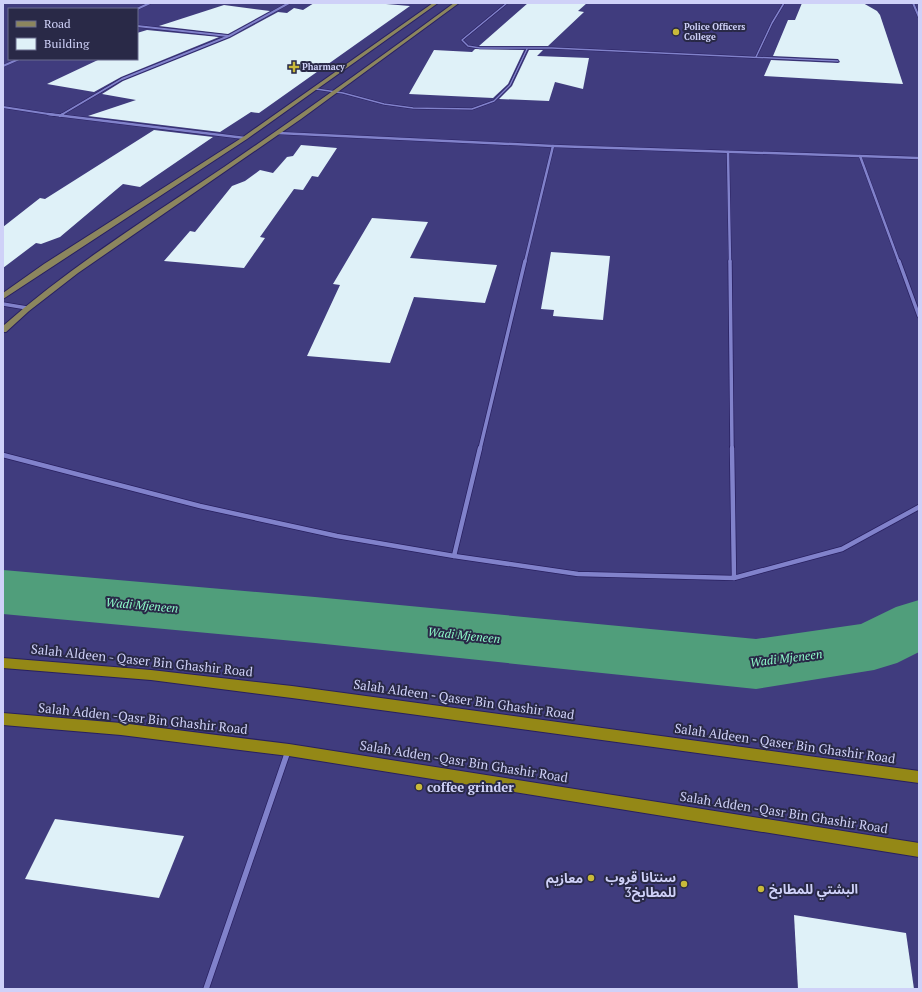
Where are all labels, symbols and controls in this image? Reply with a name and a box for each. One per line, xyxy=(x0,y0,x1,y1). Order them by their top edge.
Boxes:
legend xyxy=(8,8,138,60)
text: Road xyxy=(44,16,71,31)
place label: Police Officers College xyxy=(684,21,745,43)
marker: Police Officers College xyxy=(671,27,681,37)
text: Building xyxy=(44,36,90,51)
place label: Pharmacy xyxy=(302,61,345,73)
marker: Pharmacy xyxy=(289,62,299,72)
water label: Wadi Mjeneen xyxy=(105,594,179,616)
water label: Wadi Mjeneen xyxy=(427,624,501,646)
street label: Salah Aldeen - Qaser Bin Ghashir Road xyxy=(30,639,254,681)
water label: Wadi Mjeneen xyxy=(749,646,823,670)
street label: Salah Aldeen - Qaser Bin Ghashir Road xyxy=(352,675,576,723)
street label: Salah Adden -Qasr Bin Ghashir Road xyxy=(37,698,249,738)
street label: Salah Aldeen - Qaser Bin Ghashir Road xyxy=(673,719,897,767)
street label: Salah Adden -Qasr Bin Ghashir Road xyxy=(359,736,569,786)
place label: coffee grinder xyxy=(427,778,514,796)
marker: coffee grinder xyxy=(414,782,424,792)
street label: Salah Adden -Qasr Bin Ghashir Road xyxy=(679,787,889,837)
place label: سنتانا قروب 3للمطابخ xyxy=(605,868,676,902)
place label: معازيم xyxy=(546,869,583,889)
marker: معازيم xyxy=(586,873,596,883)
marker: سنتانا قروب 3للمطابخ xyxy=(679,879,689,889)
place label: البشتي للمطابخ xyxy=(769,880,858,900)
marker: البشتي للمطابخ xyxy=(756,884,766,894)

